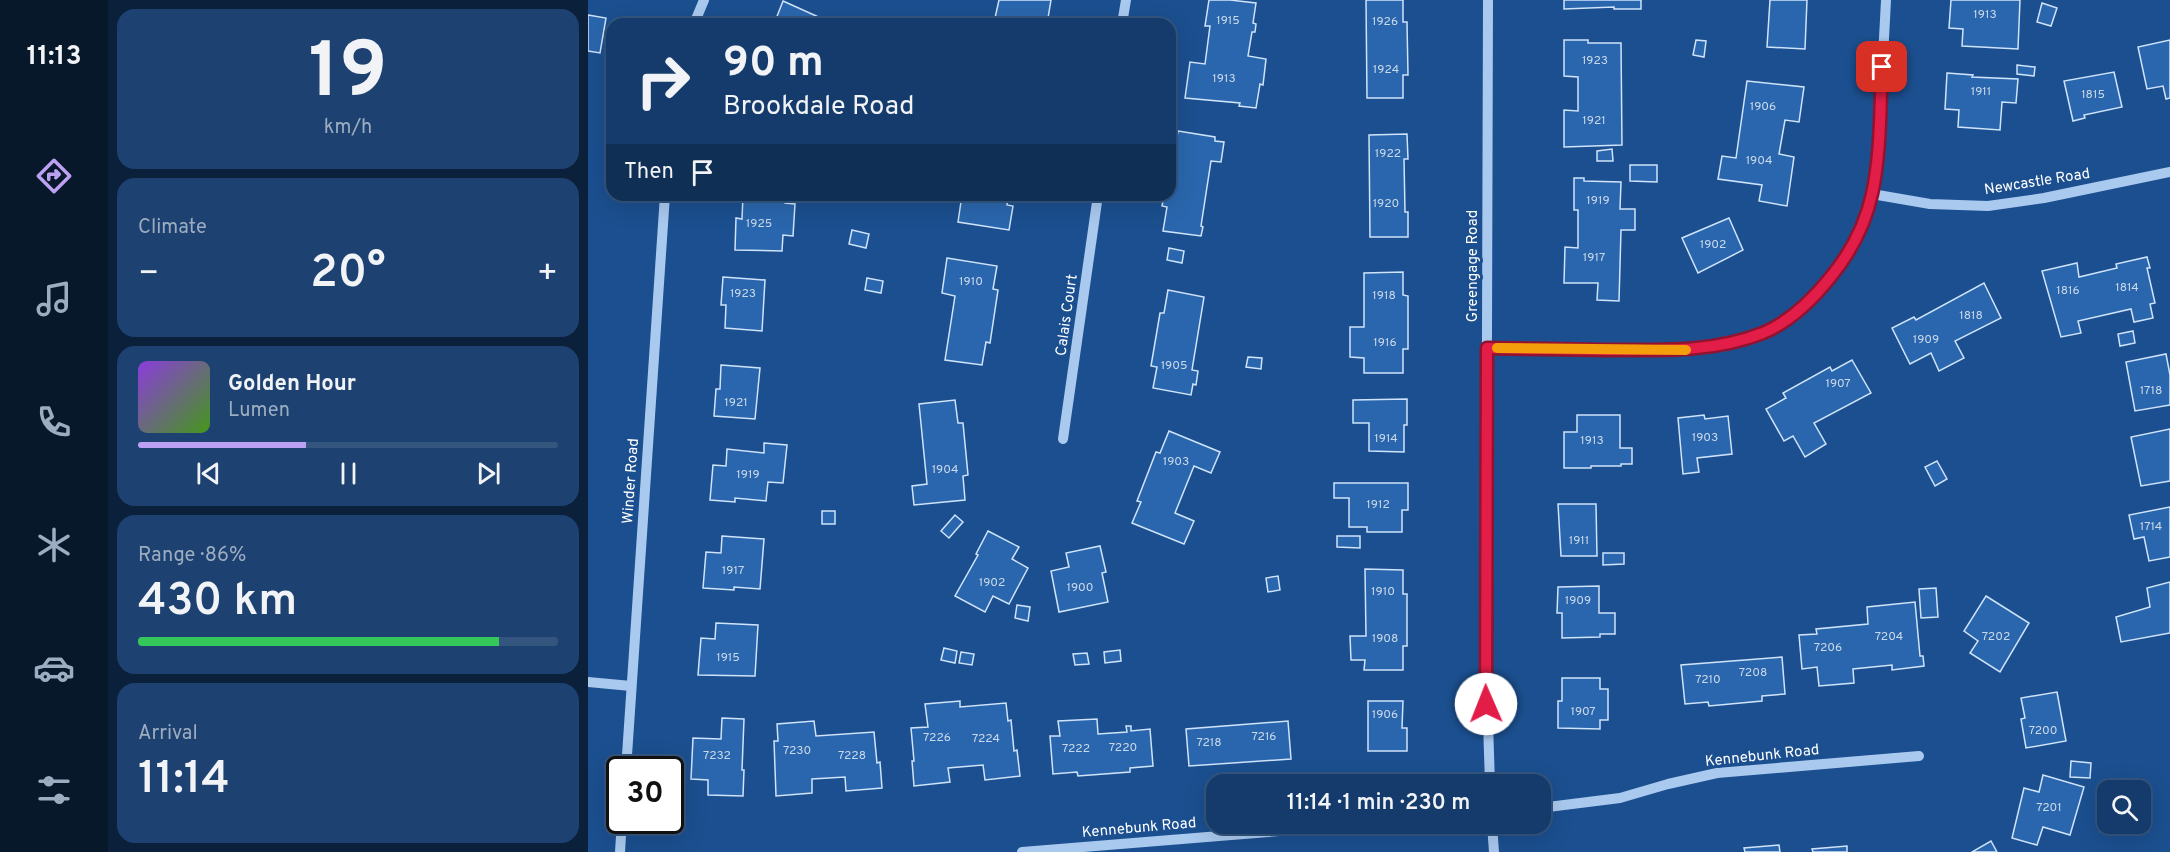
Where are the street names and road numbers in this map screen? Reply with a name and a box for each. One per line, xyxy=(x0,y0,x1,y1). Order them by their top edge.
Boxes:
street label: Newcastle Road xyxy=(1983,165,2092,200)
street label: Greengage Road xyxy=(1464,210,1483,322)
street label: Calais Court xyxy=(1052,273,1083,357)
street label: Winder Road xyxy=(619,438,644,525)
street label: Kennebunk Road xyxy=(1704,741,1820,772)
street label: Kennebunk Road xyxy=(1081,814,1197,843)

